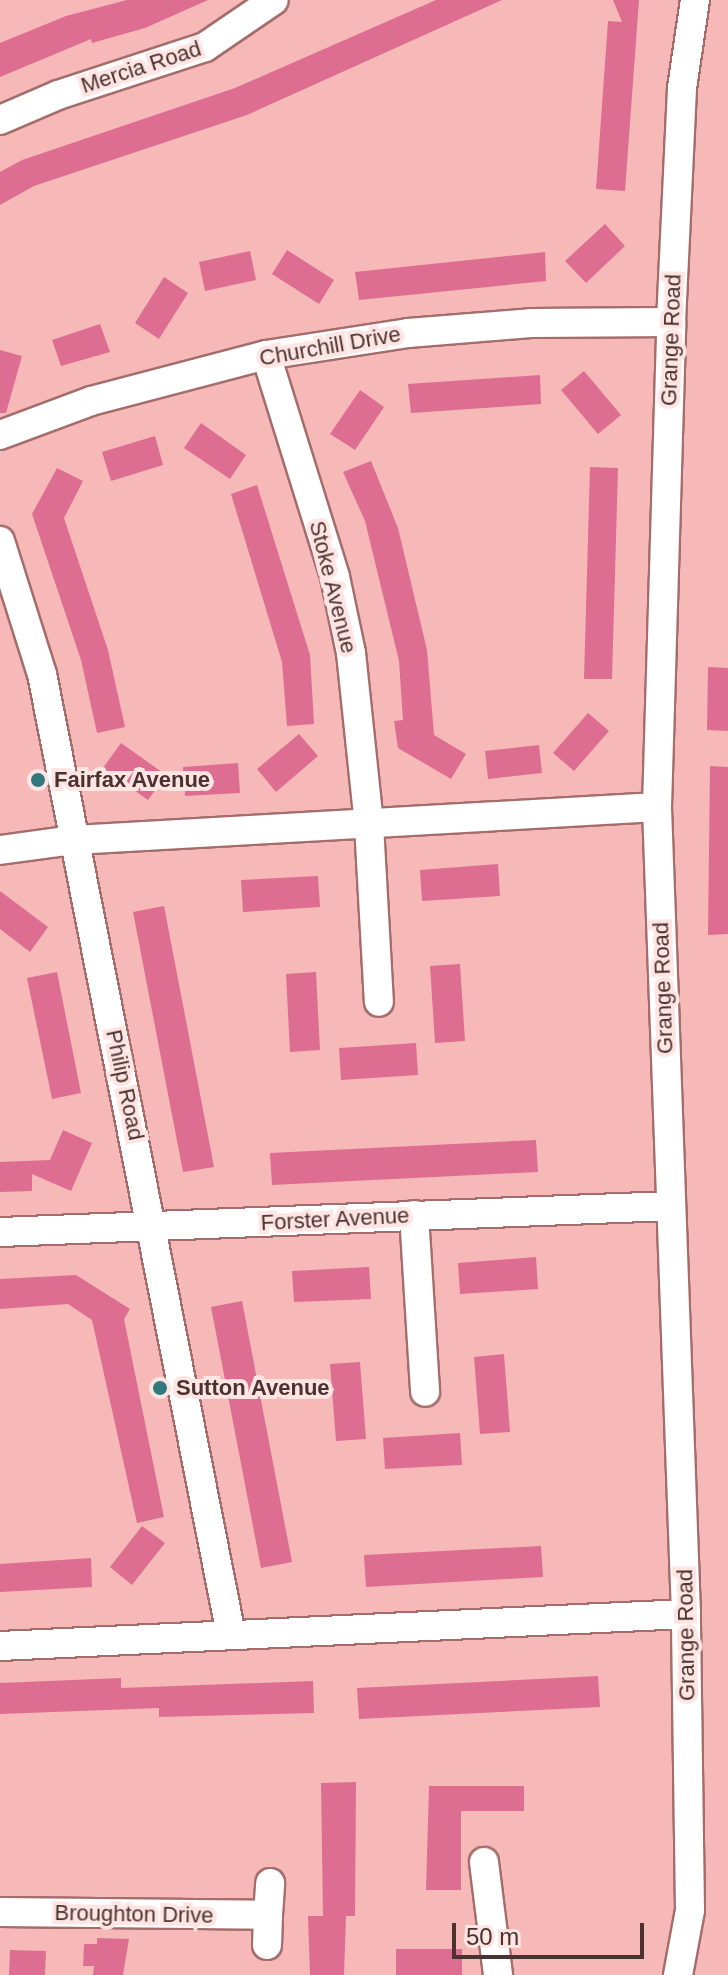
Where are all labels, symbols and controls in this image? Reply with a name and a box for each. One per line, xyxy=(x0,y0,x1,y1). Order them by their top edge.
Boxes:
street label: Mercia Road xyxy=(78,35,204,99)
street label: Grange Road xyxy=(656,274,686,406)
street label: Churchill Drive xyxy=(257,321,403,371)
street label: Stoke Avenue xyxy=(304,518,362,656)
place label: Fairfax Avenue xyxy=(54,767,211,793)
marker: Fairfax Avenue xyxy=(29,771,47,789)
street label: Grange Road xyxy=(648,922,678,1054)
street label: Philip Road xyxy=(100,1027,150,1143)
street label: Forster Avenue xyxy=(259,1202,411,1236)
place label: Sutton Avenue xyxy=(176,1375,330,1401)
marker: Sutton Avenue xyxy=(151,1379,169,1397)
street label: Grange Road xyxy=(672,1569,700,1701)
street label: Broughton Drive xyxy=(54,1899,214,1929)
scale bar xyxy=(456,1907,648,1957)
text: 50 m xyxy=(466,1923,519,1950)

